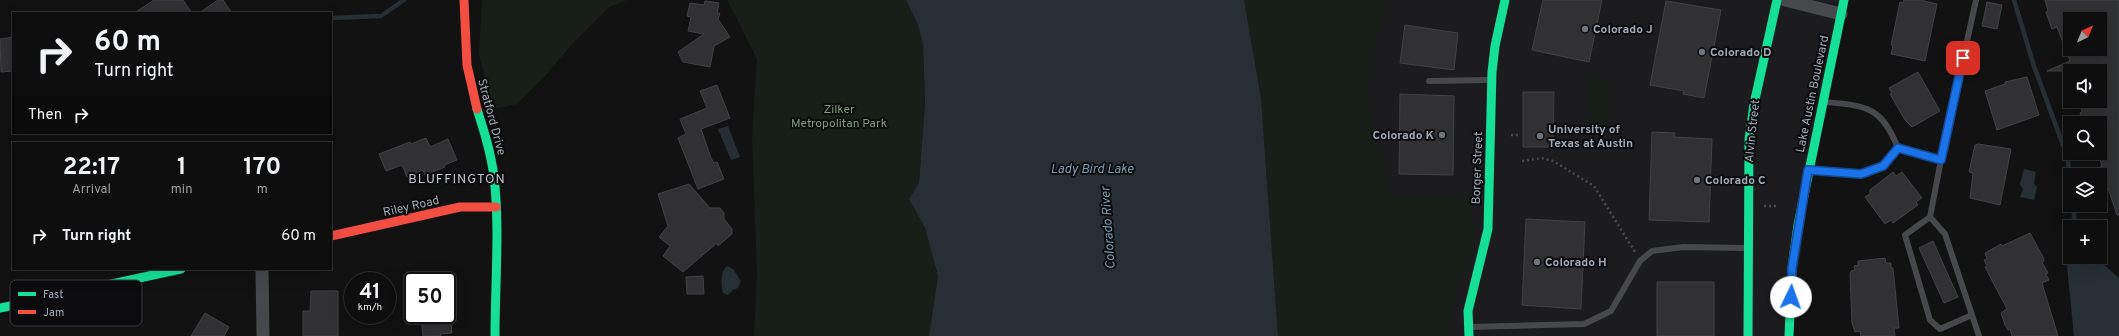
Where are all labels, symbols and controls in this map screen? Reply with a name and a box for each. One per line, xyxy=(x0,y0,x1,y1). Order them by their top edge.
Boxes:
north arrow xyxy=(2063,12,2107,56)
map controls xyxy=(2063,12,2107,264)
place label: Colorado J xyxy=(1593,22,1653,38)
marker: Colorado J xyxy=(1580,24,1590,34)
text: 60 m xyxy=(94,25,161,61)
icon: right xyxy=(28,28,80,80)
street label: Lake Austin Boulevard xyxy=(1793,34,1833,154)
pin xyxy=(1946,41,1980,75)
place label: Colorado D xyxy=(1710,45,1771,61)
marker: Colorado D xyxy=(1697,47,1707,57)
icon: arrive xyxy=(1952,47,1974,69)
text: Turn right xyxy=(94,60,174,83)
button: sound xyxy=(2063,64,2107,108)
street label: Stratford Drive xyxy=(473,77,509,157)
street label: Alvin Street xyxy=(1742,99,1764,163)
park label: Zilker Metropolitan Park xyxy=(791,102,887,132)
icon: right xyxy=(70,104,92,126)
text: Then xyxy=(28,106,62,125)
button: search xyxy=(2063,116,2107,160)
place label: University of Texas at Austin xyxy=(1548,122,1633,152)
place label: Colorado K xyxy=(1373,128,1435,144)
marker: Colorado K xyxy=(1437,130,1447,140)
street label: Borger Street xyxy=(1469,131,1487,205)
marker: University of Texas at Austin xyxy=(1535,131,1545,141)
text: 22:17 xyxy=(63,153,120,183)
text: 1 xyxy=(177,153,186,183)
text: 170 xyxy=(243,153,281,183)
water label: Lady Bird Lake xyxy=(1051,162,1134,178)
button: layers xyxy=(2063,168,2107,212)
district label: BLUFFINGTON xyxy=(408,172,506,188)
place label: Colorado C xyxy=(1705,173,1766,189)
marker: Colorado C xyxy=(1692,175,1702,185)
text: Arrival xyxy=(72,182,111,198)
text: min xyxy=(171,182,193,198)
text: m xyxy=(257,182,268,198)
water label: Colorado River xyxy=(1098,185,1120,270)
street label: Riley Road xyxy=(381,193,441,221)
button: + xyxy=(2063,220,2107,264)
icon: right xyxy=(28,225,50,247)
text: Turn right xyxy=(62,227,131,246)
text: 60 m xyxy=(281,227,316,246)
place label: Colorado H xyxy=(1545,255,1607,271)
marker: Colorado H xyxy=(1532,257,1542,267)
speed limit sign: 50 xyxy=(404,272,456,324)
position arrow xyxy=(1770,276,1812,318)
legend xyxy=(10,280,142,326)
text: 41 xyxy=(360,280,380,306)
text: Fast xyxy=(43,288,63,302)
text: km/h xyxy=(358,301,382,314)
text: Jam xyxy=(43,306,64,320)

